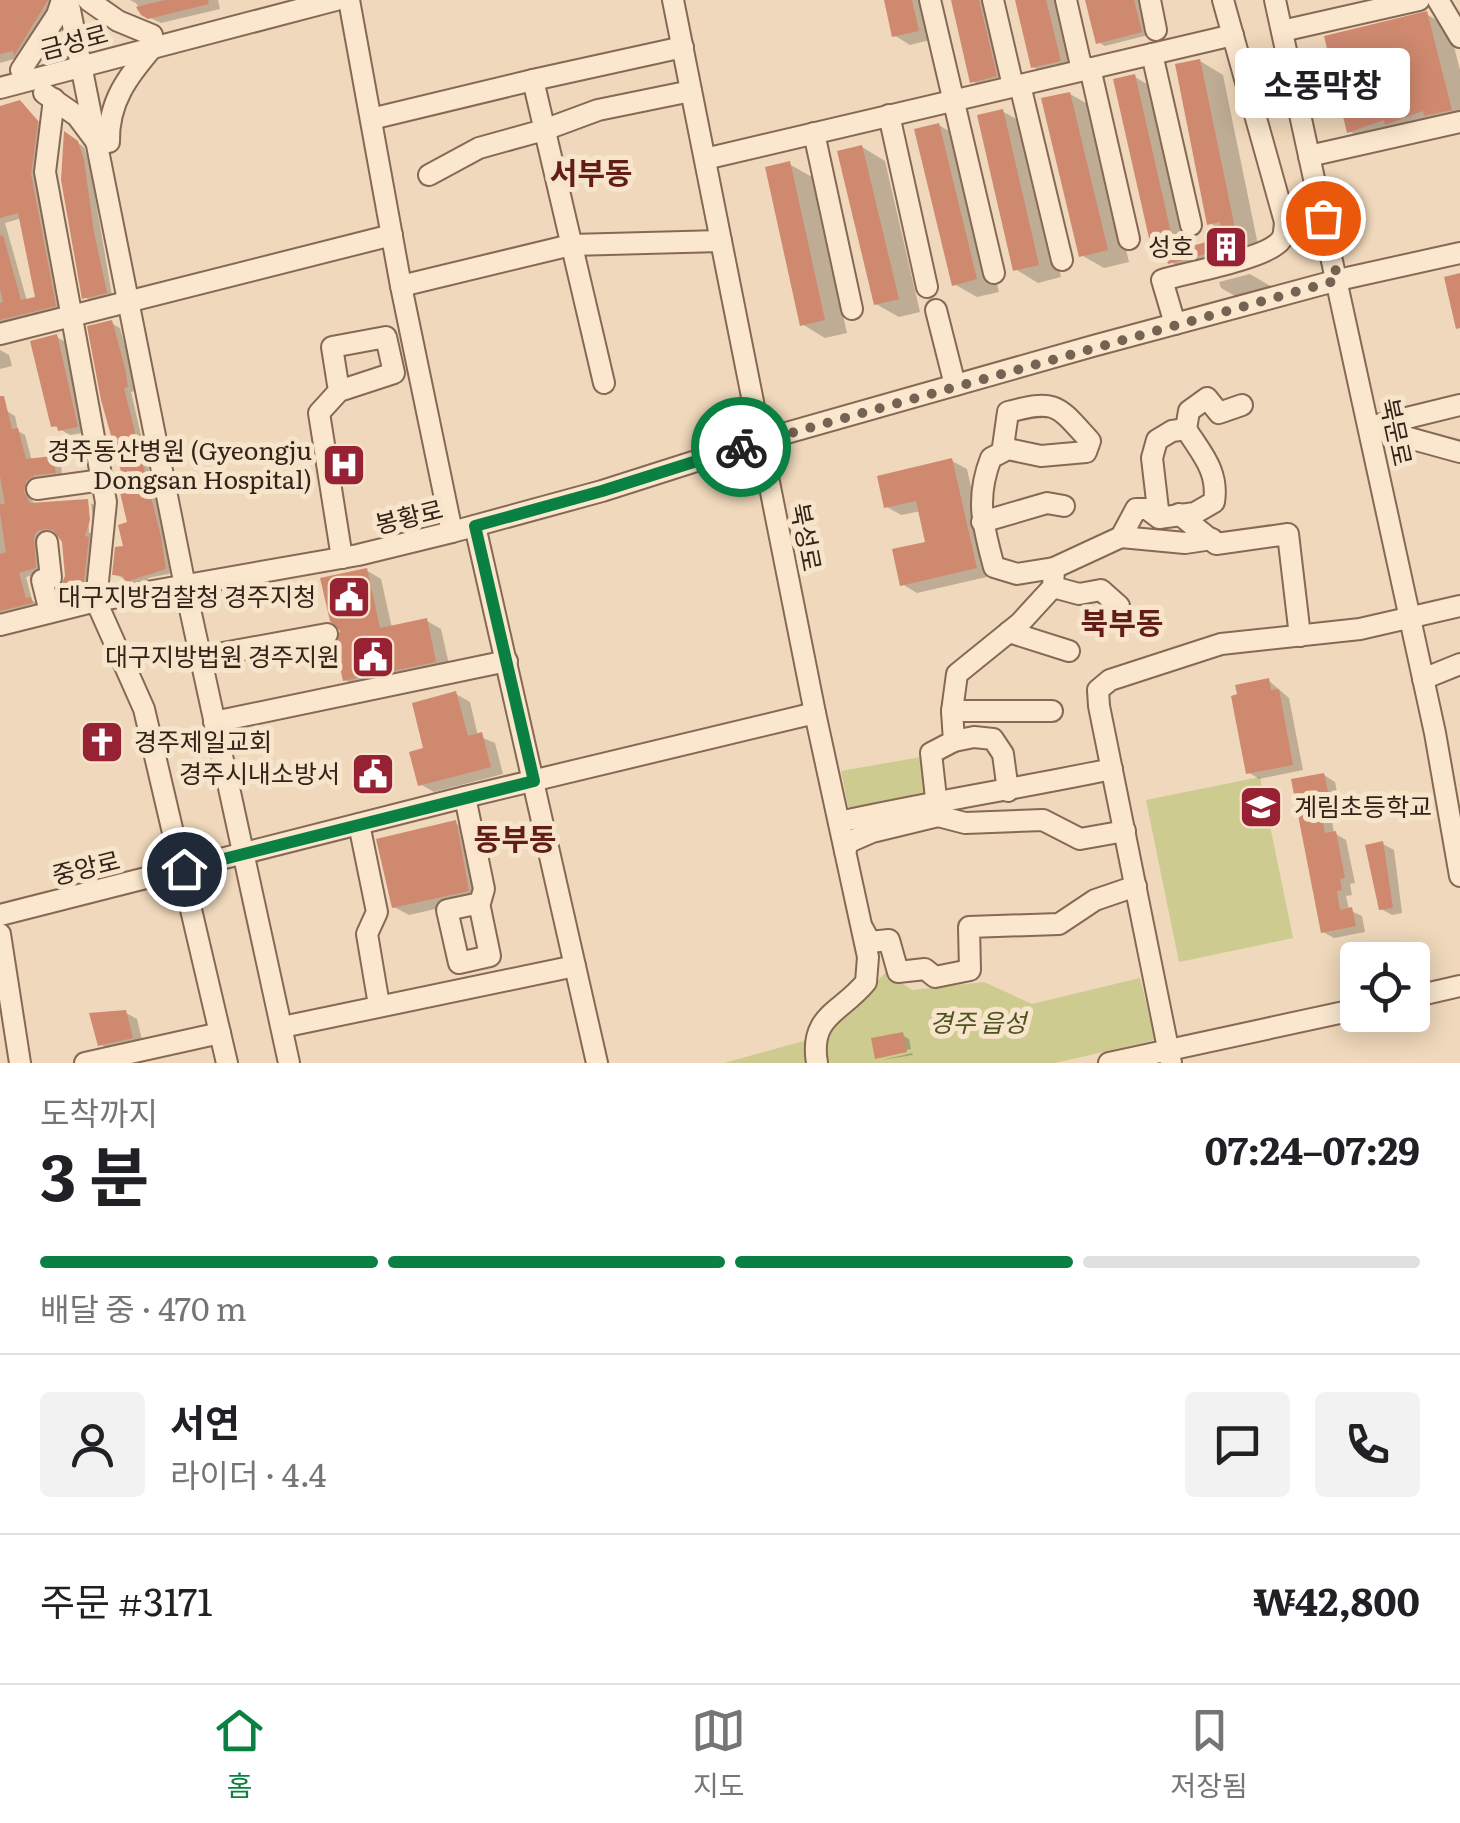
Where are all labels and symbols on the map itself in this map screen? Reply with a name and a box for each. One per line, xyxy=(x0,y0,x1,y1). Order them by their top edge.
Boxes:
street label: 금성로 xyxy=(35,14,112,67)
callout: 소풍막창 xyxy=(1236,48,1410,118)
district label: 서부동 xyxy=(550,149,632,193)
pin xyxy=(1281,176,1366,261)
building icon: 성호 xyxy=(1203,224,1249,270)
place label: 성호 xyxy=(1148,227,1194,264)
street label: 북문로 xyxy=(1372,394,1423,469)
courier xyxy=(691,397,791,497)
place label: 경주동산병원 (Gyeongju Dongsan Hospital) xyxy=(47,431,312,497)
hospital icon: 경주동산병원 (Gyeongju Dongsan Hospital) xyxy=(321,442,367,488)
street label: 봉황로 xyxy=(371,489,447,542)
street label: 북성로 xyxy=(783,499,832,574)
public building icon: 대구지방검찰청 경주지청 xyxy=(326,574,372,620)
place label: 대구지방검찰청 경주지청 xyxy=(58,577,316,614)
district label: 북부동 xyxy=(1081,599,1163,643)
public building icon: 대구지방법원 경주지원 xyxy=(350,634,396,680)
place label: 대구지방법원 경주지원 xyxy=(105,637,340,674)
church icon: 경주제일교회 xyxy=(79,719,125,765)
place label: 경주제일교회 xyxy=(134,722,272,759)
public building icon: 경주시내소방서 xyxy=(350,751,396,797)
place label: 경주시내소방서 xyxy=(179,754,340,791)
school or university icon: 계림초등학교 xyxy=(1238,784,1284,830)
place label: 계림초등학교 xyxy=(1294,787,1432,824)
district label: 동부동 xyxy=(474,815,556,859)
pin xyxy=(142,827,227,912)
street label: 중앙로 xyxy=(48,840,124,893)
park label: 경주 읍성 xyxy=(930,1003,1029,1040)

